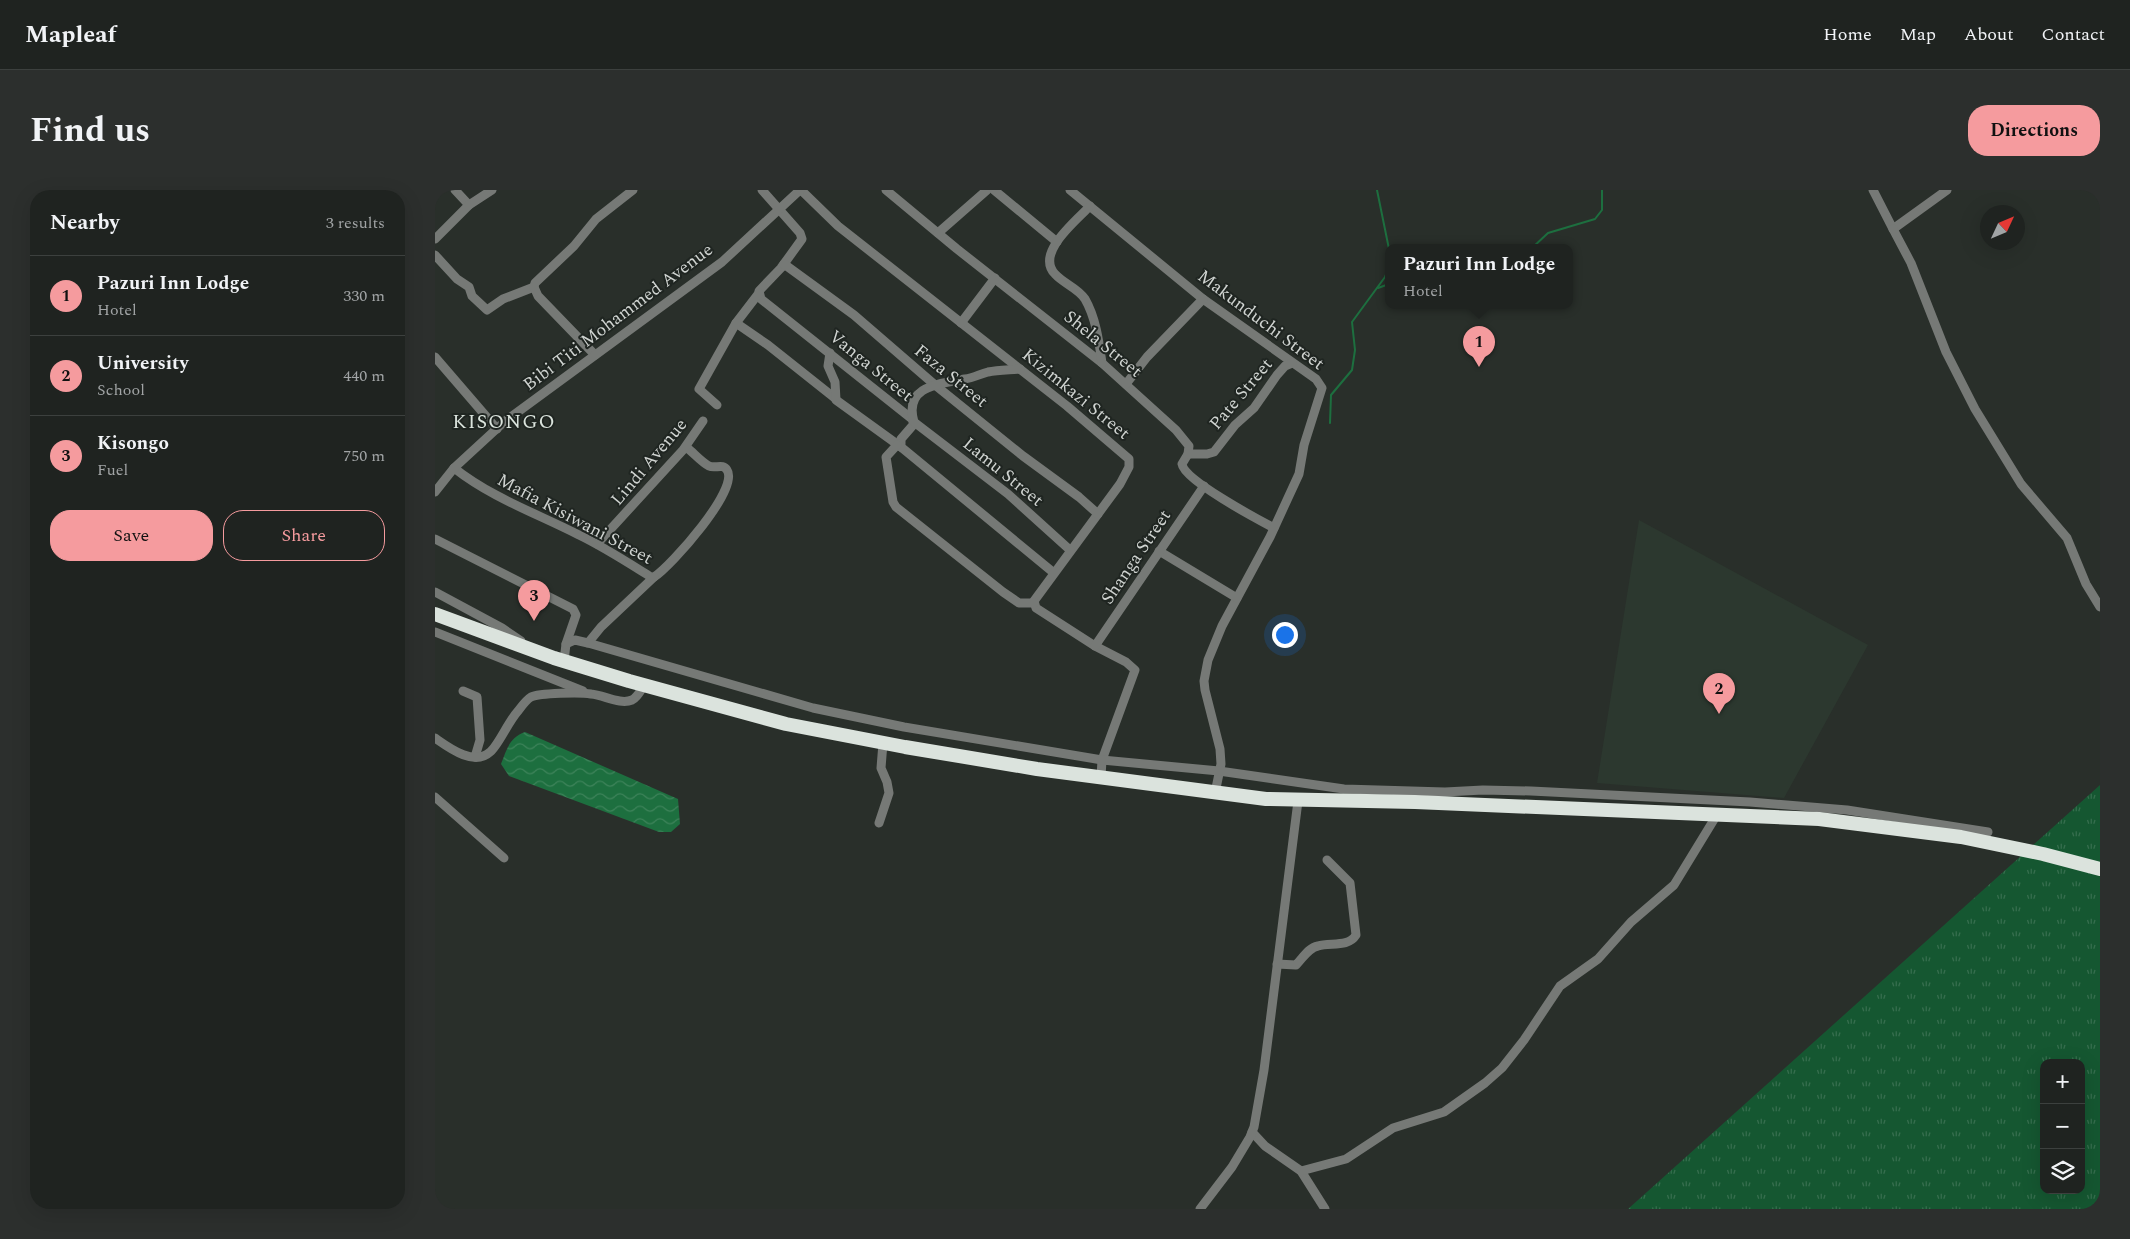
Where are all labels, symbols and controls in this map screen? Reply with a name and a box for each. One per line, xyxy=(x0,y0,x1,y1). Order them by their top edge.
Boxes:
text: Mapleaf xyxy=(25,17,116,53)
text: Home xyxy=(1823,21,1872,48)
text: Map xyxy=(1900,21,1936,48)
text: About xyxy=(1964,21,2014,48)
text: Contact xyxy=(2042,21,2105,48)
text: Find us xyxy=(30,104,150,157)
button: Directions xyxy=(1968,105,2100,156)
north arrow xyxy=(1980,205,2025,250)
text: Nearby xyxy=(50,207,120,239)
text: 3 results xyxy=(326,211,385,235)
street label: Bibi Titi Mohammed Avenue xyxy=(517,236,719,398)
popup xyxy=(1385,244,1573,309)
text: Pazuri Inn Lodge xyxy=(1403,250,1555,279)
street label: Makunduchi Street xyxy=(1192,263,1330,377)
text: Pazuri Inn Lodge xyxy=(97,269,249,298)
text: Hotel xyxy=(1403,279,1443,303)
text: 1 xyxy=(62,284,70,308)
text: 330 m xyxy=(343,284,385,308)
text: Hotel xyxy=(97,298,137,322)
street label: Shela Street xyxy=(1058,304,1148,384)
street label: Vanga Street xyxy=(823,323,919,409)
pin: 1 xyxy=(1463,326,1495,367)
street label: Faza Street xyxy=(908,338,994,414)
street label: Kizimkazi Street xyxy=(1016,342,1136,446)
text: University xyxy=(97,349,188,378)
street label: Pate Street xyxy=(1203,352,1279,436)
text: 2 xyxy=(62,364,70,388)
text: 440 m xyxy=(343,364,385,388)
text: School xyxy=(97,378,145,402)
district label: KISONGO xyxy=(452,407,556,437)
street label: Lindi Avenue xyxy=(604,412,694,512)
text: Kisongo xyxy=(97,429,169,458)
street label: Lamu Street xyxy=(957,431,1049,513)
text: 3 xyxy=(62,444,70,468)
text: 750 m xyxy=(343,444,385,468)
text: Fuel xyxy=(97,458,128,482)
street label: Mafia Kisiwani Street xyxy=(492,466,658,572)
street label: Shanga Street xyxy=(1094,504,1178,610)
button: Save xyxy=(50,510,213,561)
button: Share xyxy=(223,510,385,561)
pin: 3 xyxy=(518,580,550,621)
your location xyxy=(1272,622,1298,648)
pin: 2 xyxy=(1703,673,1735,714)
map controls xyxy=(2040,1059,2085,1194)
button: + xyxy=(2040,1059,2085,1104)
button: − xyxy=(2040,1104,2085,1149)
button: layers xyxy=(2040,1149,2085,1194)

